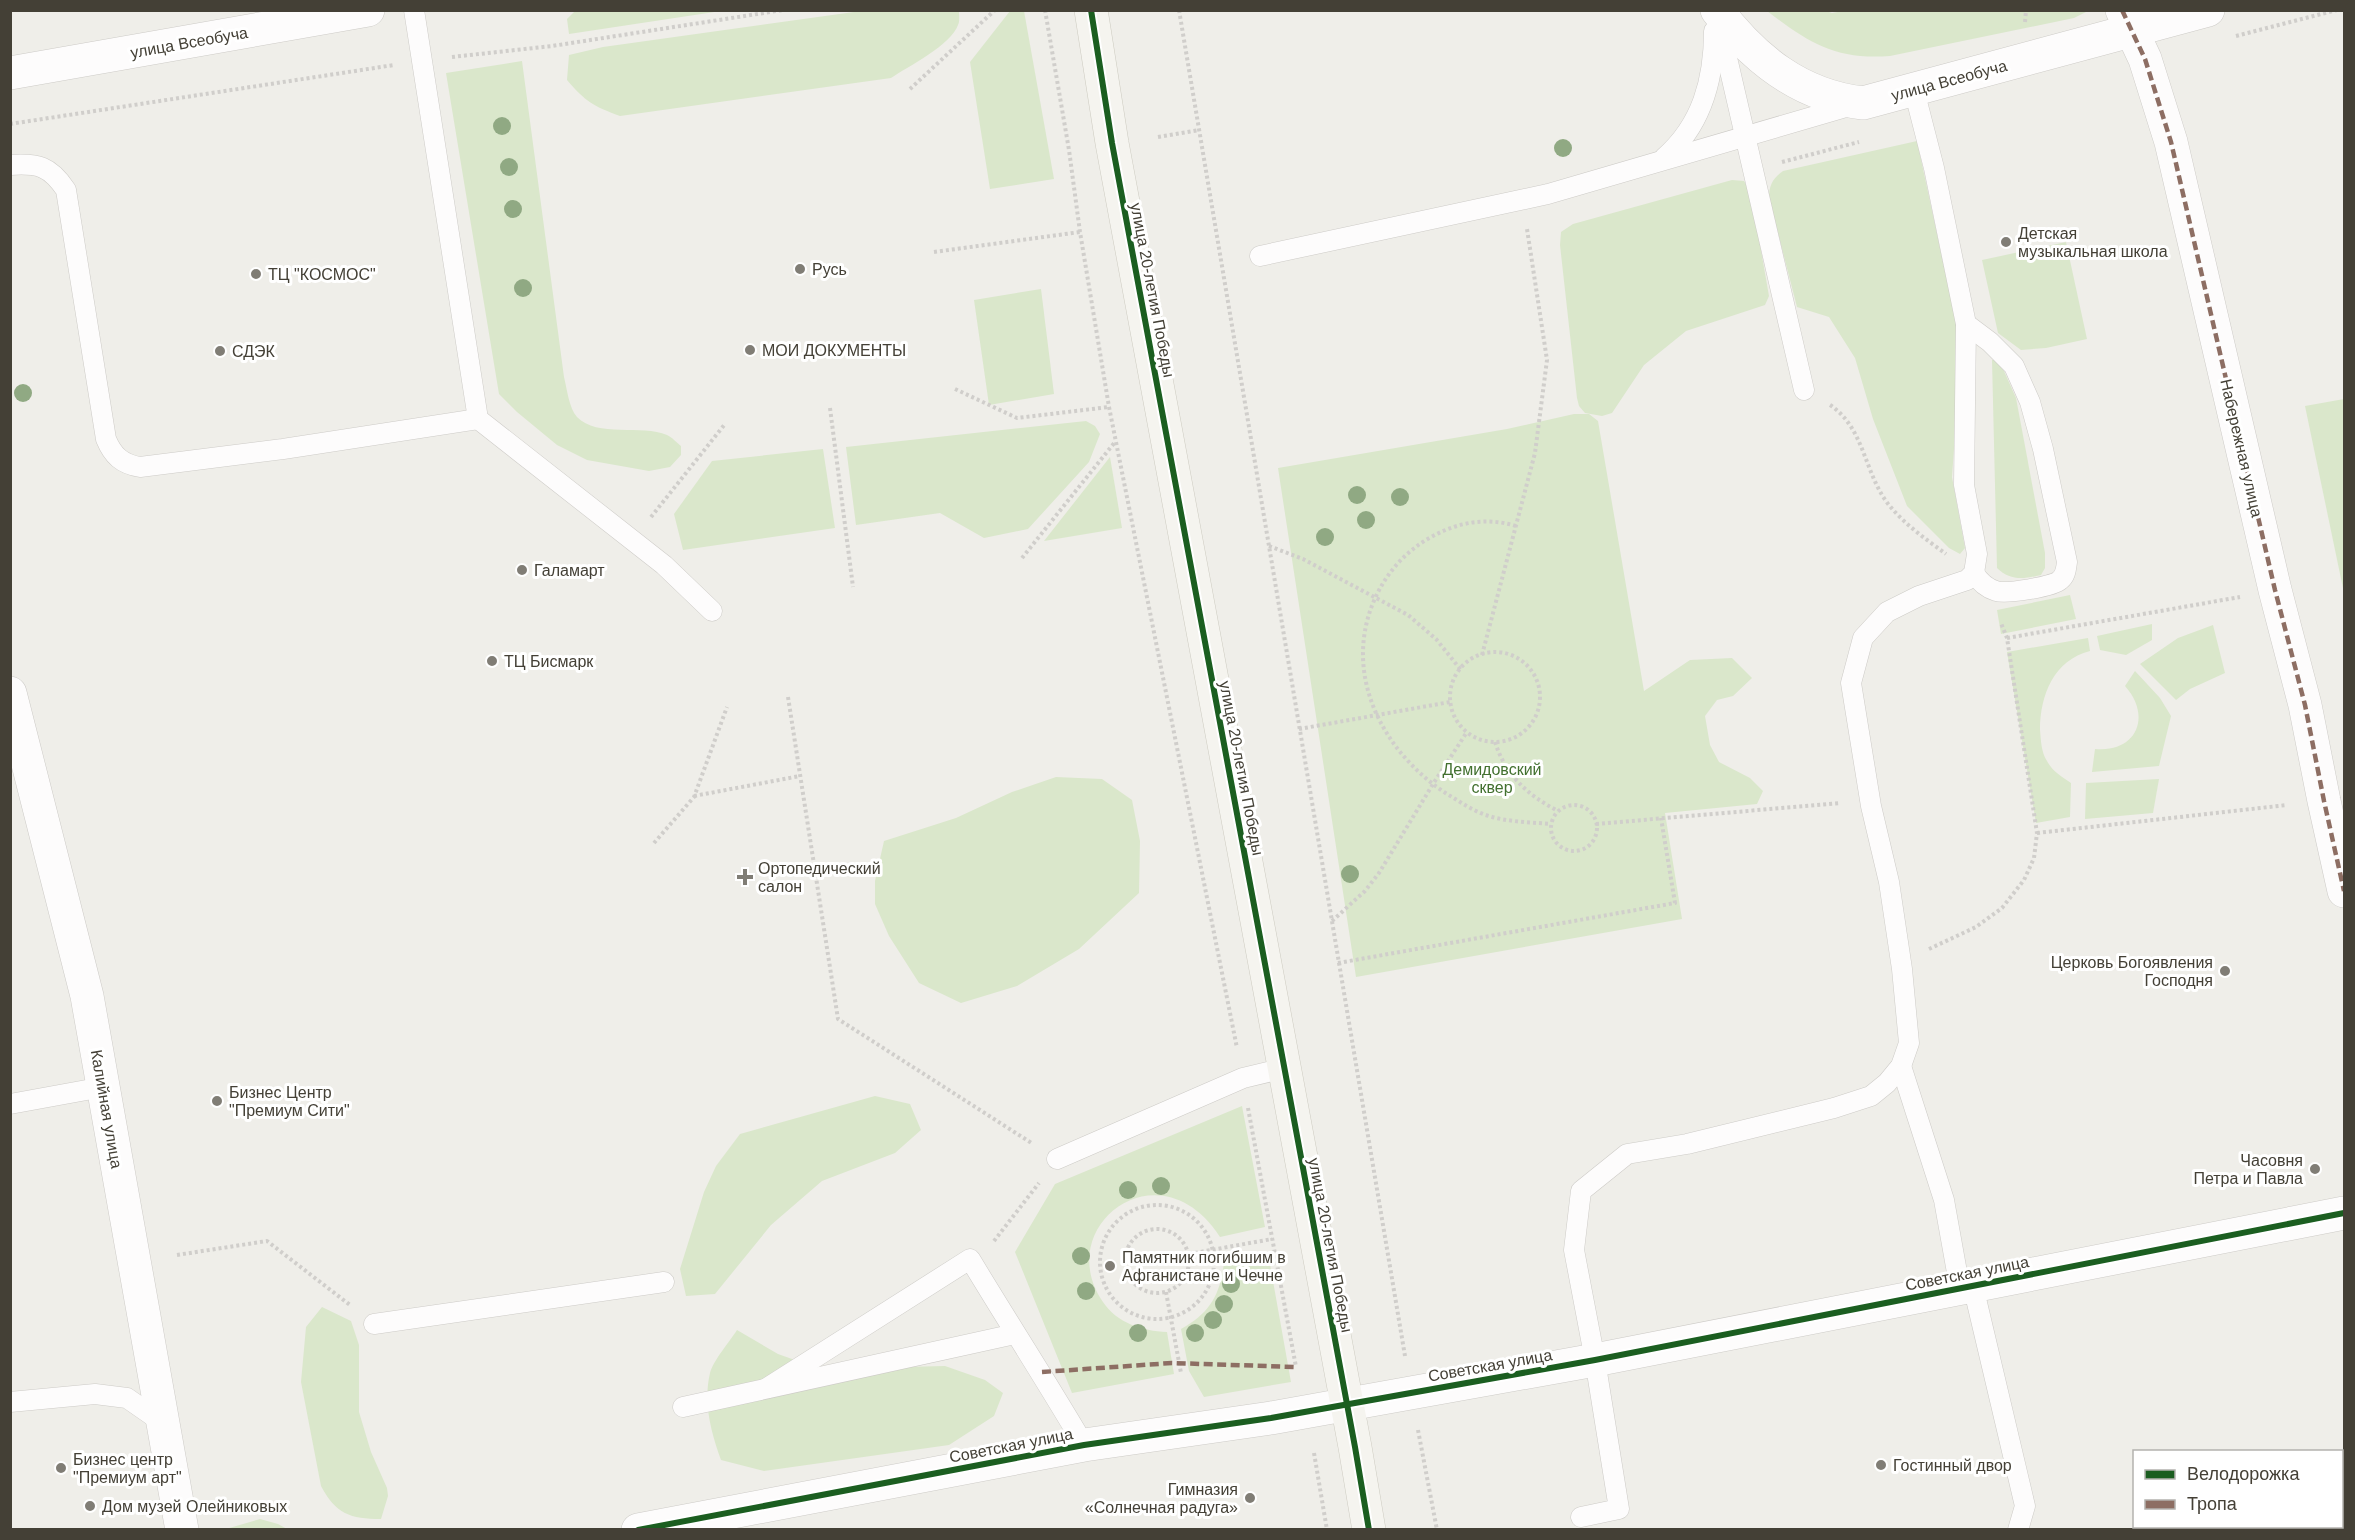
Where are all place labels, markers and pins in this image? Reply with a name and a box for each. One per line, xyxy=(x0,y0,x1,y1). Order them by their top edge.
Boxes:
place label: Детская музыкальная школа xyxy=(2018,225,2168,260)
marker: Детская музыкальная школа xyxy=(1999,235,2013,249)
place label: Русь xyxy=(812,261,847,278)
marker: Русь xyxy=(793,262,807,276)
place label: ТЦ "КОСМОС" xyxy=(268,266,376,283)
marker: ТЦ "КОСМОС" xyxy=(249,267,263,281)
place label: МОИ ДОКУМЕНТЫ xyxy=(762,342,906,359)
place label: СДЭК xyxy=(232,343,276,360)
marker: МОИ ДОКУМЕНТЫ xyxy=(743,343,757,357)
marker: СДЭК xyxy=(213,344,227,358)
place label: Галамарт xyxy=(534,562,605,579)
marker: Галамарт xyxy=(515,563,529,577)
place label: ТЦ Бисмарк xyxy=(504,653,594,670)
marker: ТЦ Бисмарк xyxy=(485,654,499,668)
place label: Ортопедический салон xyxy=(758,860,881,895)
marker: Ортопедический салон xyxy=(736,868,754,886)
place label: Церковь Богоявления Господня xyxy=(2051,954,2213,989)
marker: Церковь Богоявления Господня xyxy=(2218,964,2232,978)
place label: Бизнес Центр "Премиум Сити" xyxy=(229,1084,350,1119)
marker: Бизнес Центр "Премиум Сити" xyxy=(210,1094,224,1108)
place label: Часовня Петра и Павла xyxy=(2193,1152,2303,1187)
marker: Часовня Петра и Павла xyxy=(2308,1162,2322,1176)
place label: Памятник погибшим в Афганистане и Чечне xyxy=(1122,1249,1286,1284)
marker: Памятник погибшим в Афганистане и Чечне xyxy=(1103,1259,1117,1273)
place label: Бизнес центр "Премиум арт" xyxy=(73,1451,182,1486)
place label: Гостинный двор xyxy=(1893,1457,2012,1474)
marker: Гостинный двор xyxy=(1874,1458,1888,1472)
marker: Бизнес центр "Премиум арт" xyxy=(54,1461,68,1475)
place label: Гимназия «Солнечная радуга» xyxy=(1085,1481,1238,1516)
marker: Гимназия «Солнечная радуга» xyxy=(1243,1491,1257,1505)
place label: Дом музей Олейниковых xyxy=(102,1498,287,1515)
marker: Дом музей Олейниковых xyxy=(83,1499,97,1513)

